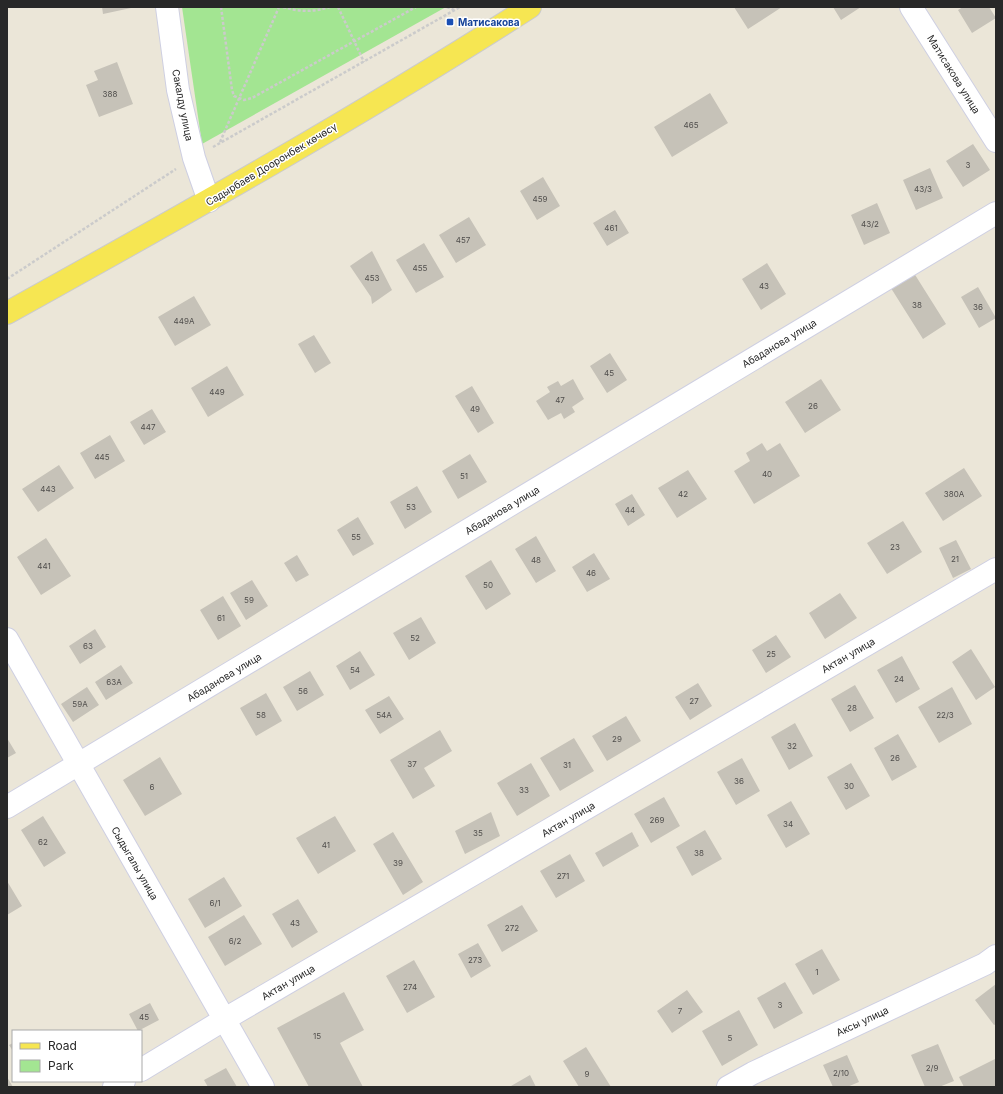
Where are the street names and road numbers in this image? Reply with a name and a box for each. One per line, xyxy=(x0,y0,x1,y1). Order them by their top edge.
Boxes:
street label: Матисакова улица xyxy=(925,32,983,116)
street label: Сакалду улица xyxy=(170,68,196,142)
street label: Садырбаев Дооронбек көчөсү xyxy=(203,120,339,208)
street label: Абаданова улица xyxy=(740,316,818,370)
street label: Абаданова улица xyxy=(463,483,541,537)
street label: Актан улица xyxy=(819,635,877,675)
street label: Абаданова улица xyxy=(185,650,263,704)
street label: Актан улица xyxy=(539,799,597,839)
street label: Сыдыгалы улица xyxy=(109,824,161,902)
street label: Актан улица xyxy=(259,962,317,1002)
street label: Аксы улица xyxy=(834,1004,890,1038)

